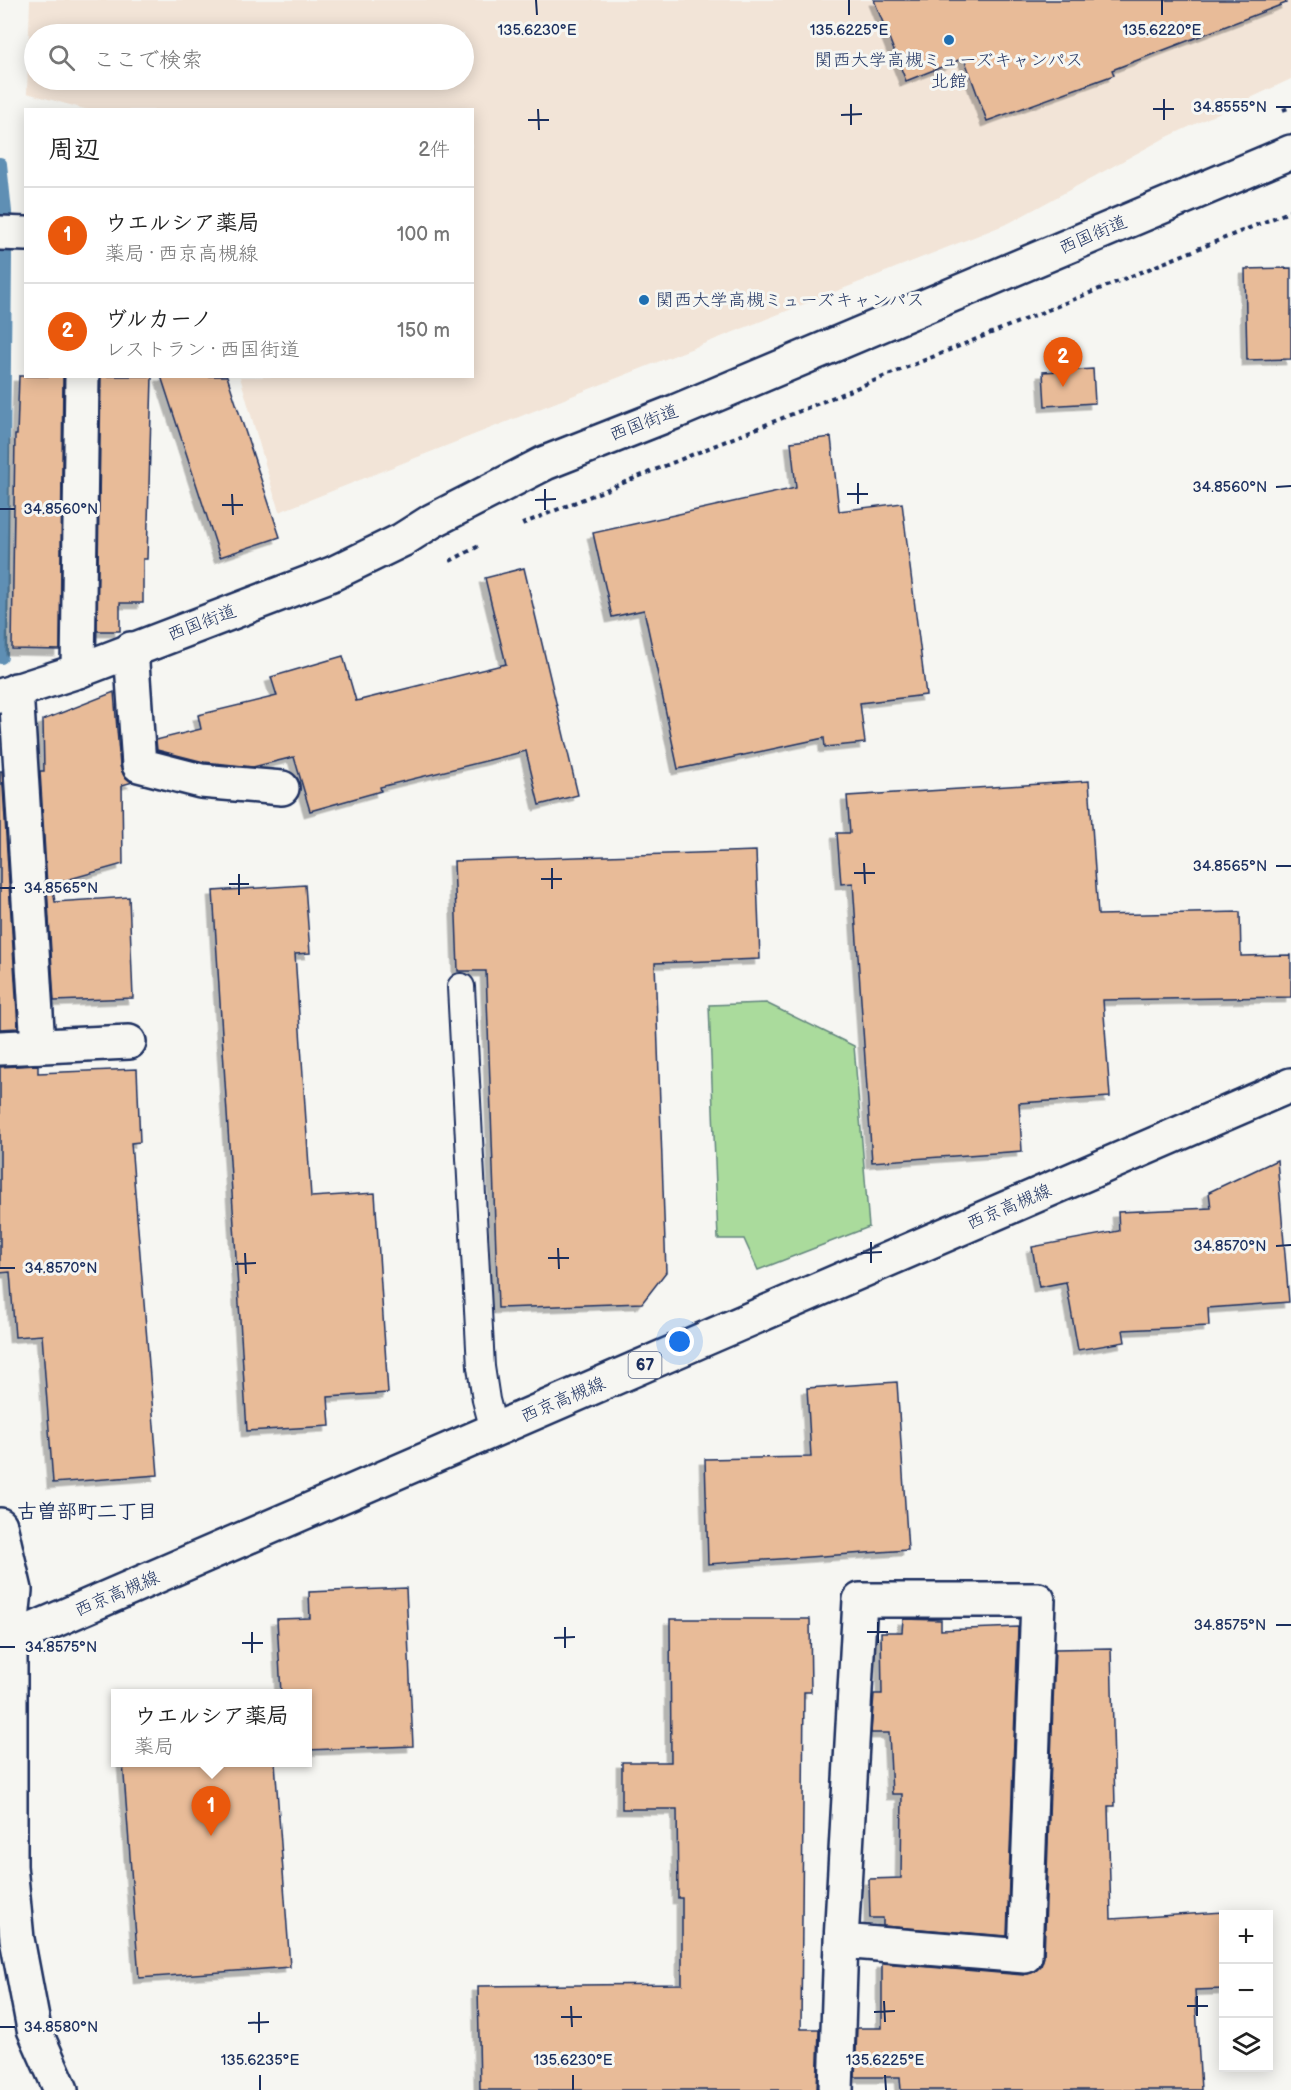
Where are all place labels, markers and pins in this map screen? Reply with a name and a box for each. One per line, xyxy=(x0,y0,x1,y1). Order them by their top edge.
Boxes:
marker: 関西大学高槻ミューズキャンパス 北館 xyxy=(942,33,956,47)
place label: 関西大学高槻ミューズキャンパス 北館 xyxy=(815,50,1083,92)
place label: 関西大学高槻ミューズキャンパス xyxy=(656,290,925,311)
marker: 関西大学高槻ミューズキャンパス xyxy=(637,293,651,307)
pin: 2 xyxy=(1044,338,1082,387)
pin: 1 xyxy=(192,1786,230,1836)

